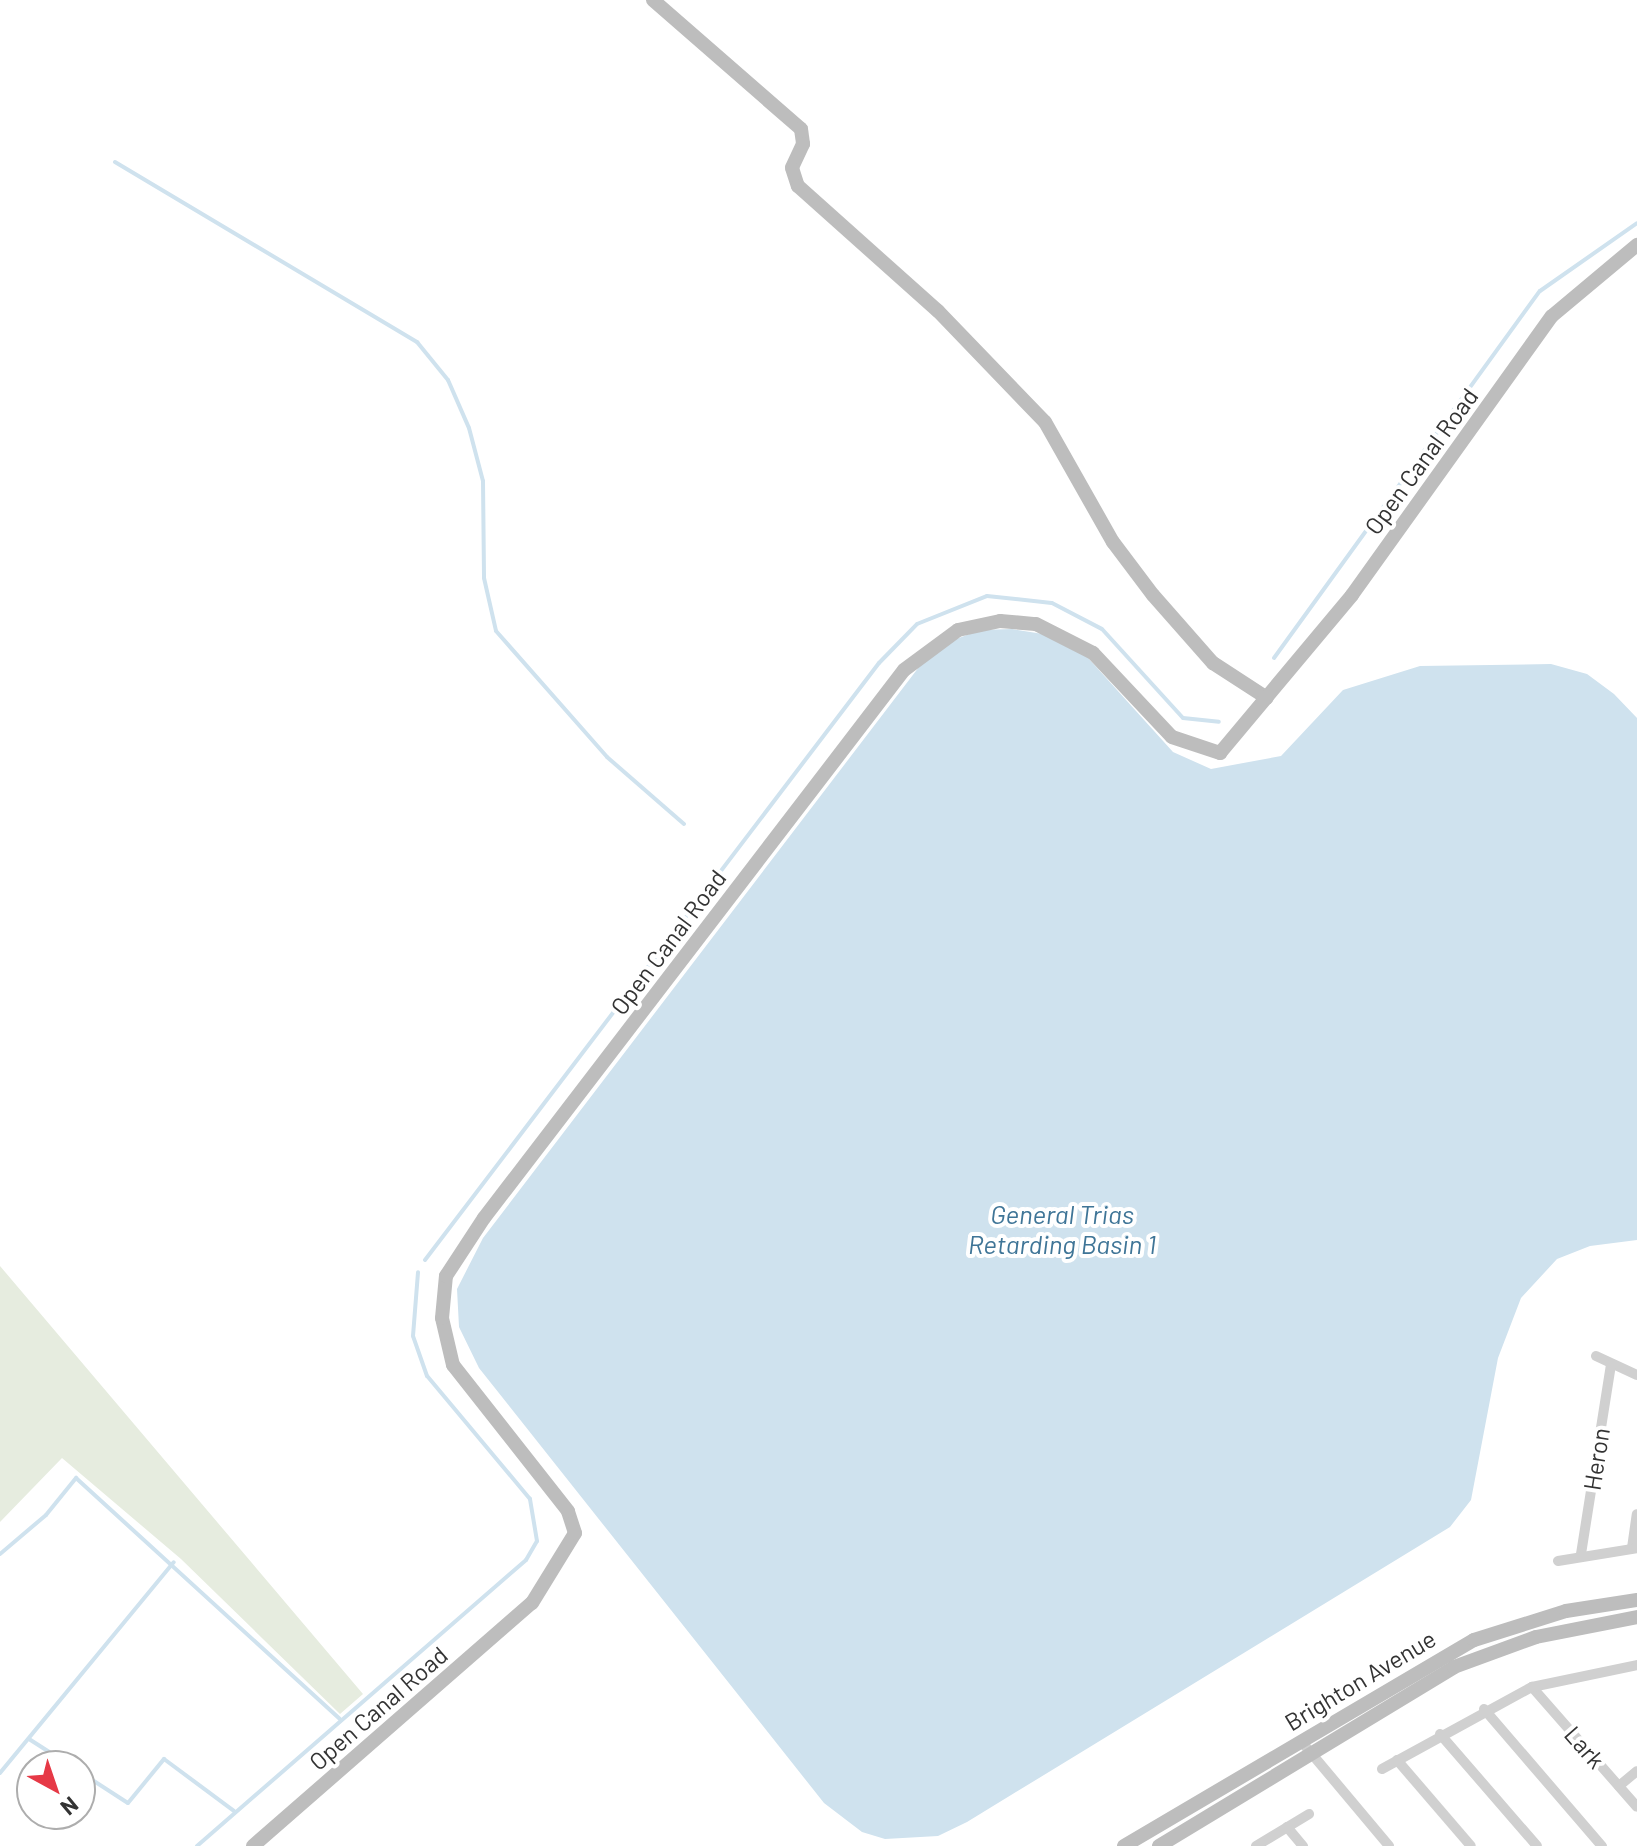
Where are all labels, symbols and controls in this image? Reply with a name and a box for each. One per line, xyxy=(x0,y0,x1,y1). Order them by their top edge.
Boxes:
street label: Open Canal Road xyxy=(1358,382,1484,540)
street label: Open Canal Road xyxy=(604,864,732,1020)
water label: General Trias Retarding Basin 1 xyxy=(968,1198,1156,1260)
street label: Heron xyxy=(1577,1426,1615,1492)
street label: Brighton Avenue xyxy=(1279,1624,1441,1736)
street label: Open Canal Road xyxy=(303,1640,453,1776)
street label: Lark xyxy=(1559,1720,1611,1774)
north arrow xyxy=(16,1750,96,1830)
text: N xyxy=(56,1792,84,1822)

